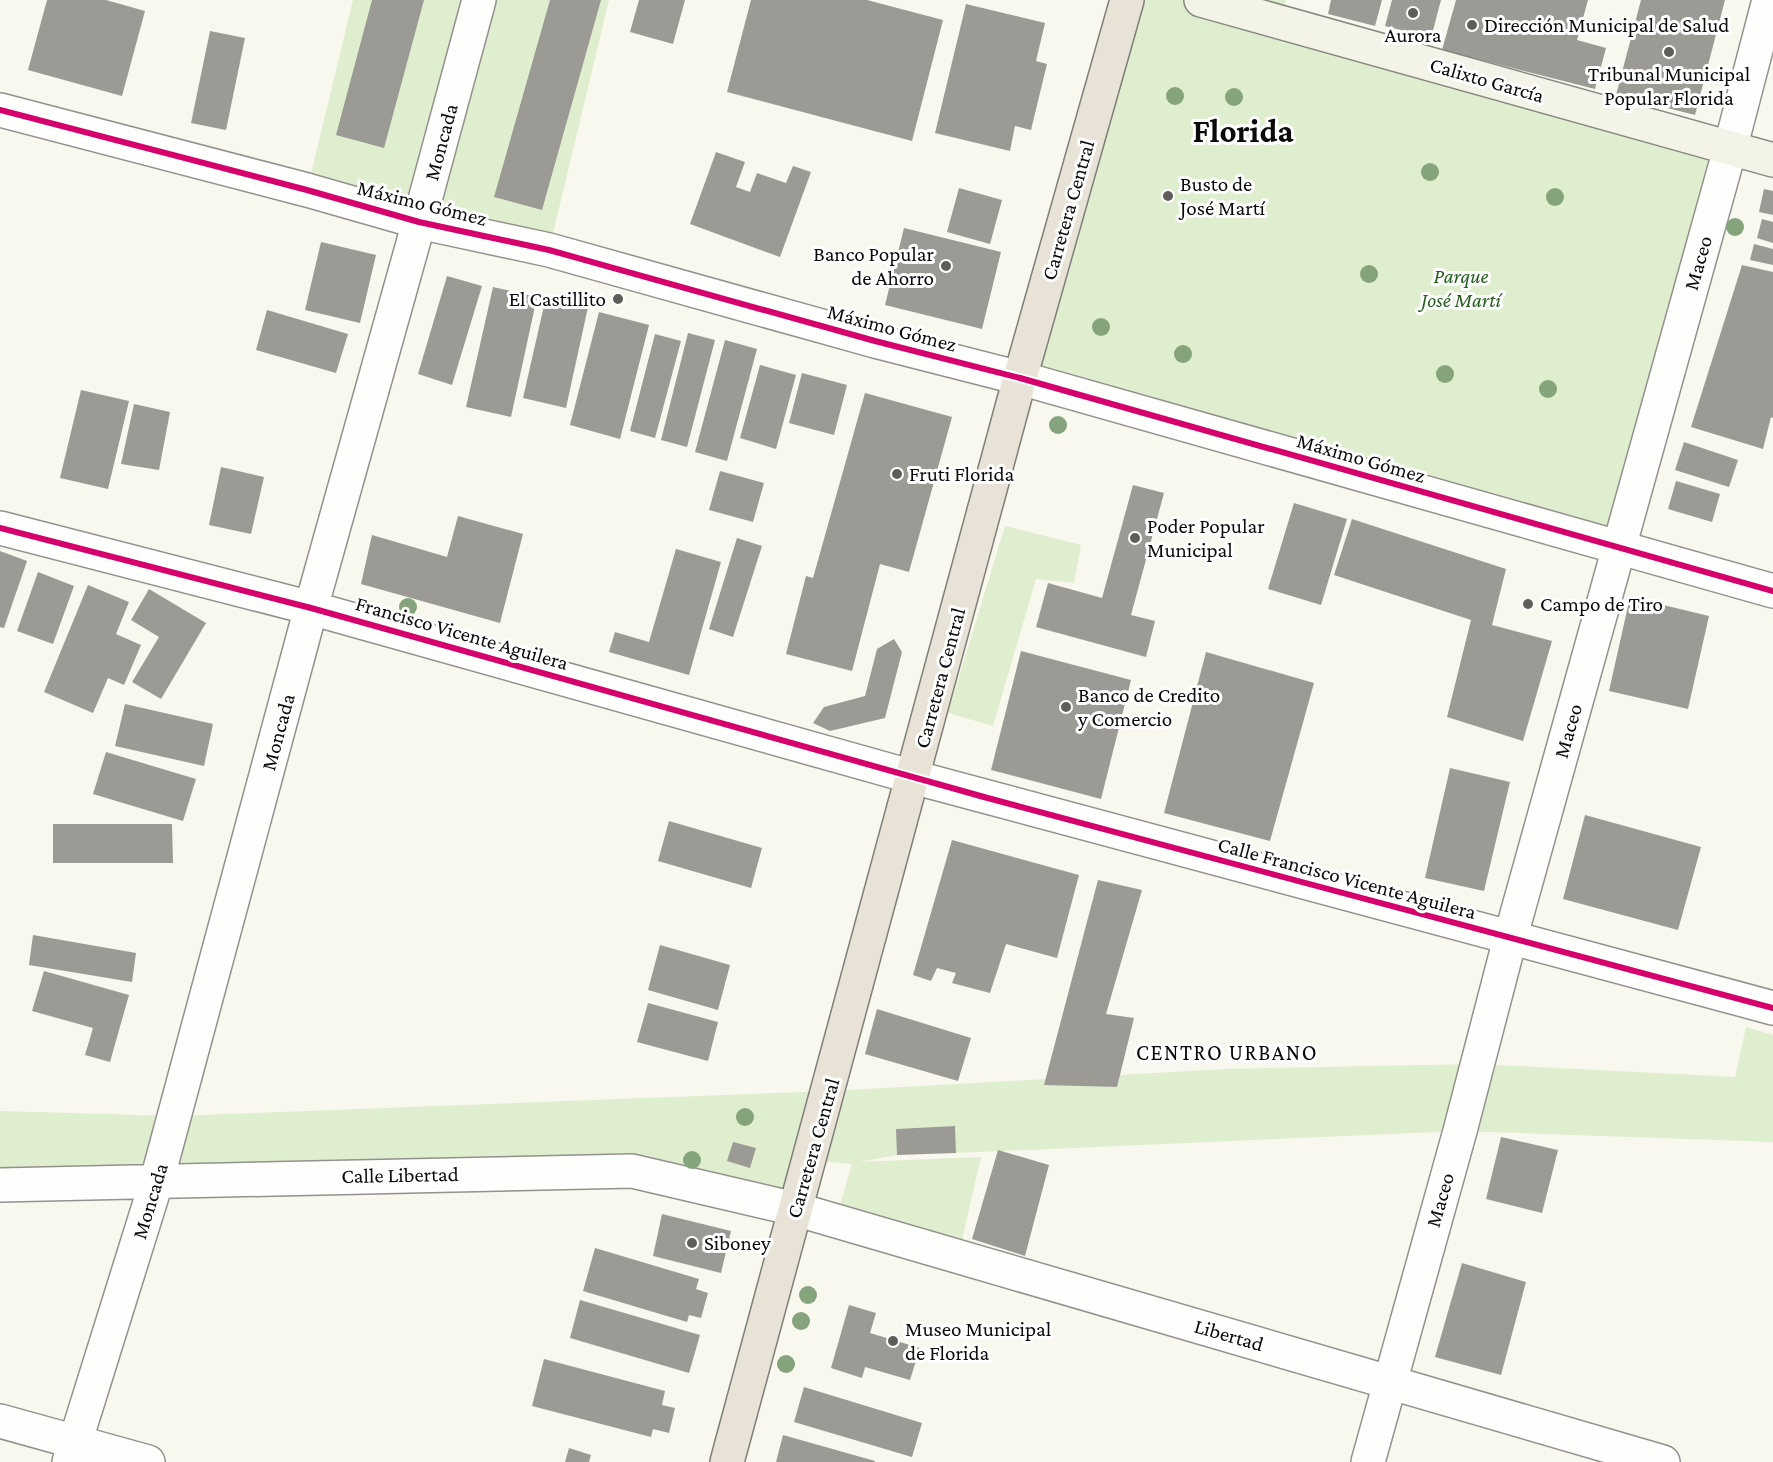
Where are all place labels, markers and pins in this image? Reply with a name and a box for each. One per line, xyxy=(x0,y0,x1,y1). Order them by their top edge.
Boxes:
marker: Aurora xyxy=(1406,6,1420,20)
place label: Dirección Municipal de Salud xyxy=(1484,13,1729,37)
marker: Dirección Municipal de Salud xyxy=(1465,18,1479,32)
place label: Aurora xyxy=(1384,23,1442,47)
marker: Tribunal Municipal Popular Florida xyxy=(1662,45,1676,59)
place label: Tribunal Municipal Popular Florida xyxy=(1588,62,1750,110)
place label: Busto de José Martí xyxy=(1178,172,1267,220)
marker: Busto de José Martí xyxy=(1161,189,1175,203)
place label: Banco Popular de Ahorro xyxy=(813,242,935,290)
marker: Banco Popular de Ahorro xyxy=(939,259,953,273)
place label: El Castillito xyxy=(509,287,606,311)
marker: El Castillito xyxy=(611,292,625,306)
place label: Fruti Florida xyxy=(909,462,1015,486)
marker: Fruti Florida xyxy=(890,467,904,481)
place label: Poder Popular Municipal xyxy=(1147,514,1265,562)
marker: Poder Popular Municipal xyxy=(1128,531,1142,545)
place label: Campo de Tiro xyxy=(1540,592,1663,616)
marker: Campo de Tiro xyxy=(1521,597,1535,611)
place label: Banco de Credito y Comercio xyxy=(1077,683,1220,731)
marker: Banco de Credito y Comercio xyxy=(1059,700,1073,714)
place label: Siboney xyxy=(704,1231,771,1255)
marker: Siboney xyxy=(685,1236,699,1250)
place label: Museo Municipal de Florida xyxy=(905,1317,1051,1365)
marker: Museo Municipal de Florida xyxy=(886,1334,900,1348)

